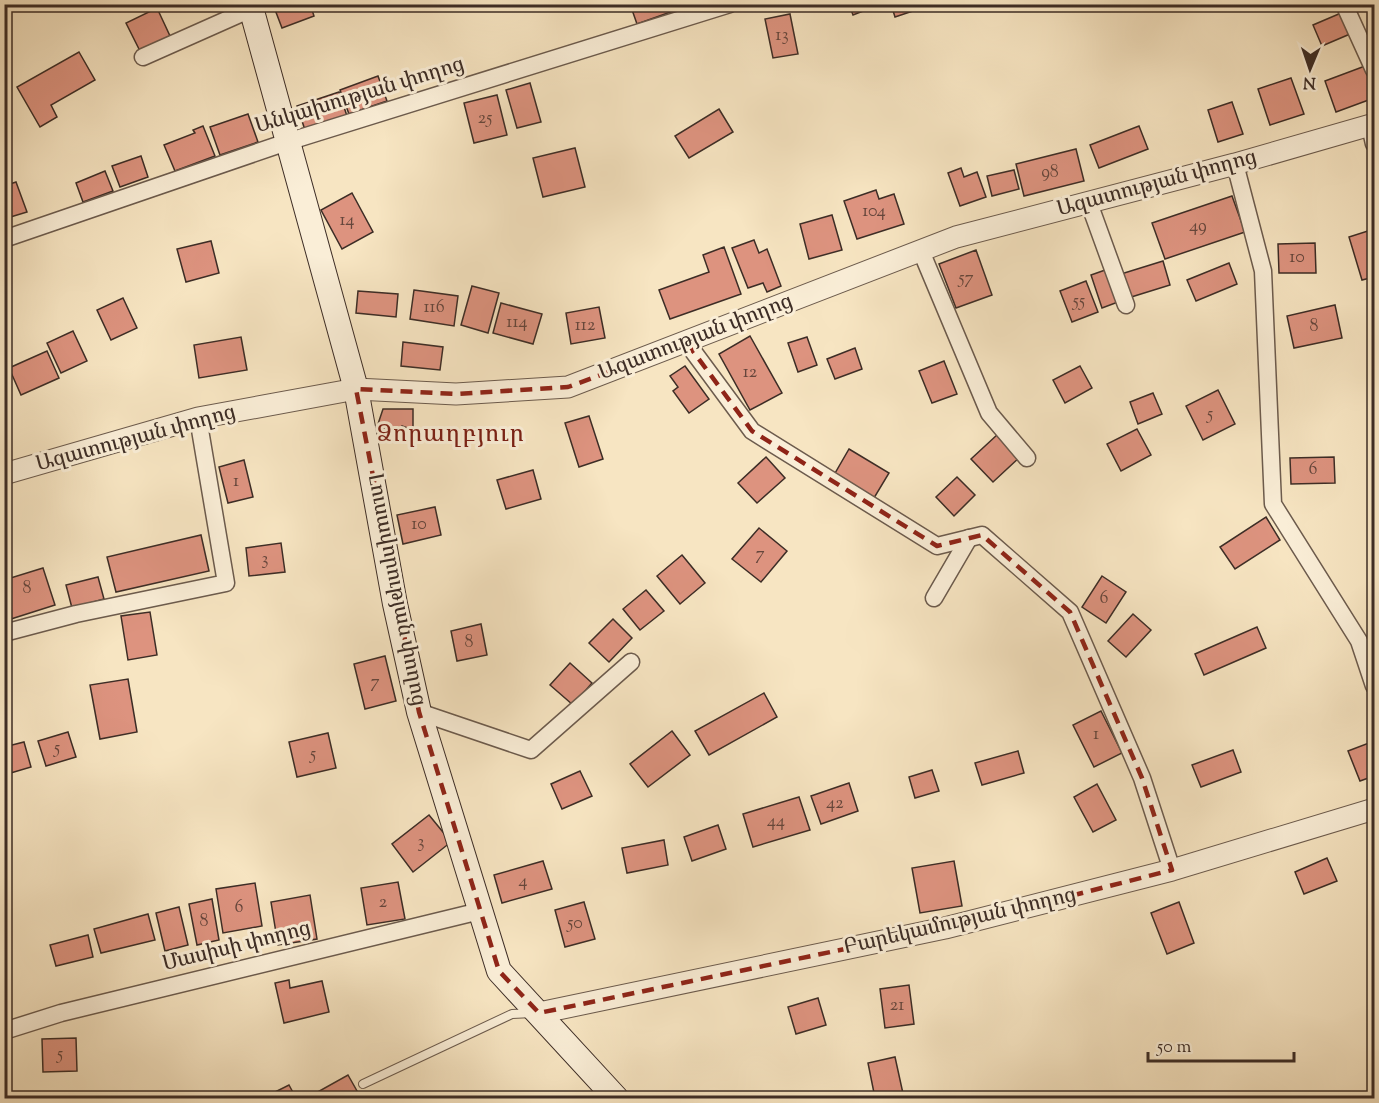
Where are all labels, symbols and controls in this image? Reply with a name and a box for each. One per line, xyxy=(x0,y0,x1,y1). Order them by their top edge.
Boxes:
house number: 13 xyxy=(775,23,789,49)
north arrow xyxy=(1280,39,1340,99)
street label: Անկախության փողոց xyxy=(252,50,468,142)
text: N xyxy=(1303,70,1316,93)
house number: 25 xyxy=(478,106,492,132)
street label: Ազատության փողոց xyxy=(1054,143,1260,225)
house number: 98 xyxy=(1041,160,1059,186)
house number: 104 xyxy=(862,199,886,225)
house number: 14 xyxy=(339,208,355,234)
house number: 49 xyxy=(1189,214,1207,240)
house number: 10 xyxy=(1289,245,1305,271)
house number: 57 xyxy=(957,266,974,292)
street label: Ազատության փողոց xyxy=(595,287,797,389)
house number: 55 xyxy=(1072,289,1085,315)
house number: 116 xyxy=(423,295,445,321)
house number: 114 xyxy=(506,310,528,336)
house number: 112 xyxy=(575,313,596,339)
house number: 8 xyxy=(1310,314,1319,340)
house number: 12 xyxy=(743,360,758,386)
street label: Ազատության փողոց xyxy=(33,398,239,480)
house number: 5 xyxy=(1206,402,1213,428)
district label: Ձորաղբյուր xyxy=(377,418,525,452)
house number: 6 xyxy=(1309,457,1318,483)
house number: 1 xyxy=(233,469,239,495)
street label: Լուսավորության փողոց xyxy=(359,471,433,709)
house number: 10 xyxy=(411,512,427,538)
house number: 7 xyxy=(755,542,765,568)
house number: 3 xyxy=(261,547,269,573)
house number: 8 xyxy=(23,576,32,602)
house number: 6 xyxy=(1100,586,1109,612)
house number: 8 xyxy=(465,630,474,656)
house number: 7 xyxy=(370,670,380,696)
house number: 1 xyxy=(1093,722,1099,748)
house number: 5 xyxy=(53,736,60,762)
house number: 5 xyxy=(309,742,316,768)
house number: 42 xyxy=(826,791,844,817)
house number: 44 xyxy=(767,809,785,835)
house number: 3 xyxy=(417,830,425,856)
house number: 4 xyxy=(518,869,528,895)
street label: Բարեկամության փողոց xyxy=(841,881,1079,963)
house number: 2 xyxy=(379,890,388,916)
house number: 6 xyxy=(235,895,244,921)
house number: 8 xyxy=(200,909,209,935)
house number: 50 xyxy=(566,911,583,937)
street label: Մասիսի փողոց xyxy=(160,914,314,980)
house number: 21 xyxy=(890,993,904,1019)
scale bar xyxy=(1148,1025,1294,1063)
text: 50 m xyxy=(1156,1035,1192,1061)
house number: 5 xyxy=(56,1042,63,1068)

